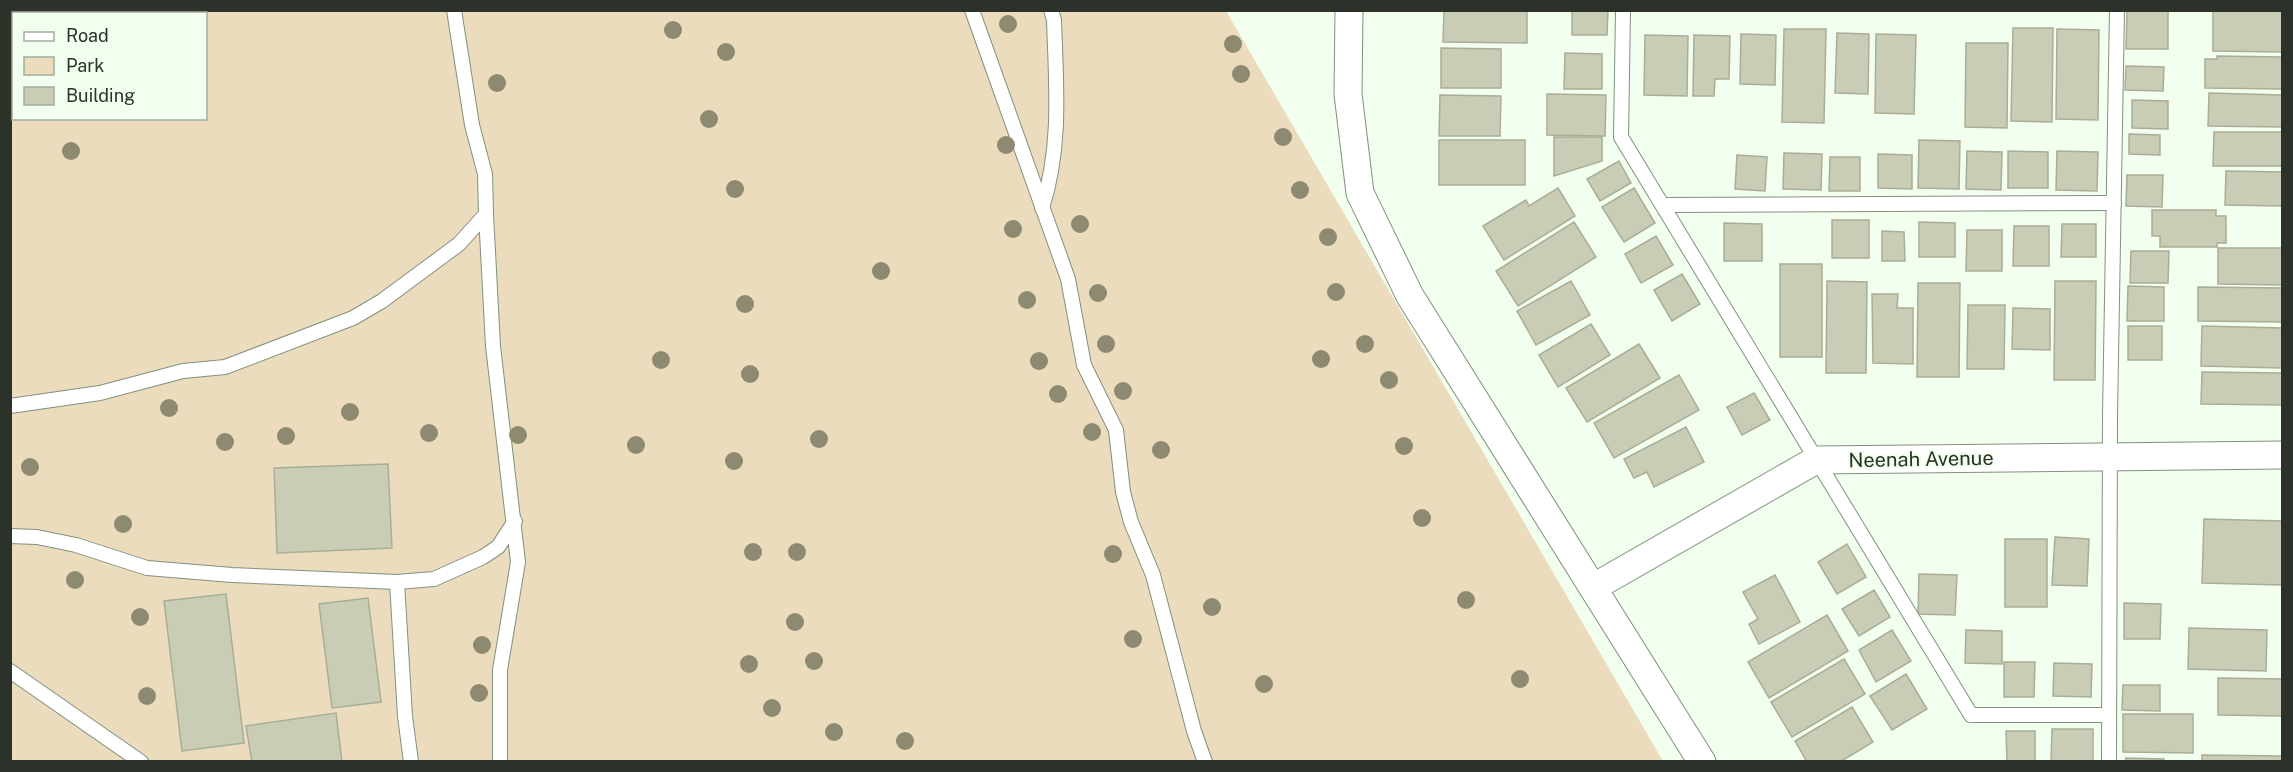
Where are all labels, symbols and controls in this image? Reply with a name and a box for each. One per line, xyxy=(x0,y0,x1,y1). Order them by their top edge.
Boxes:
legend xyxy=(12,12,207,120)
text: Road xyxy=(66,25,109,46)
text: Park xyxy=(66,55,104,76)
text: Building xyxy=(66,85,135,106)
street label: Neenah Avenue xyxy=(1848,446,1994,472)

